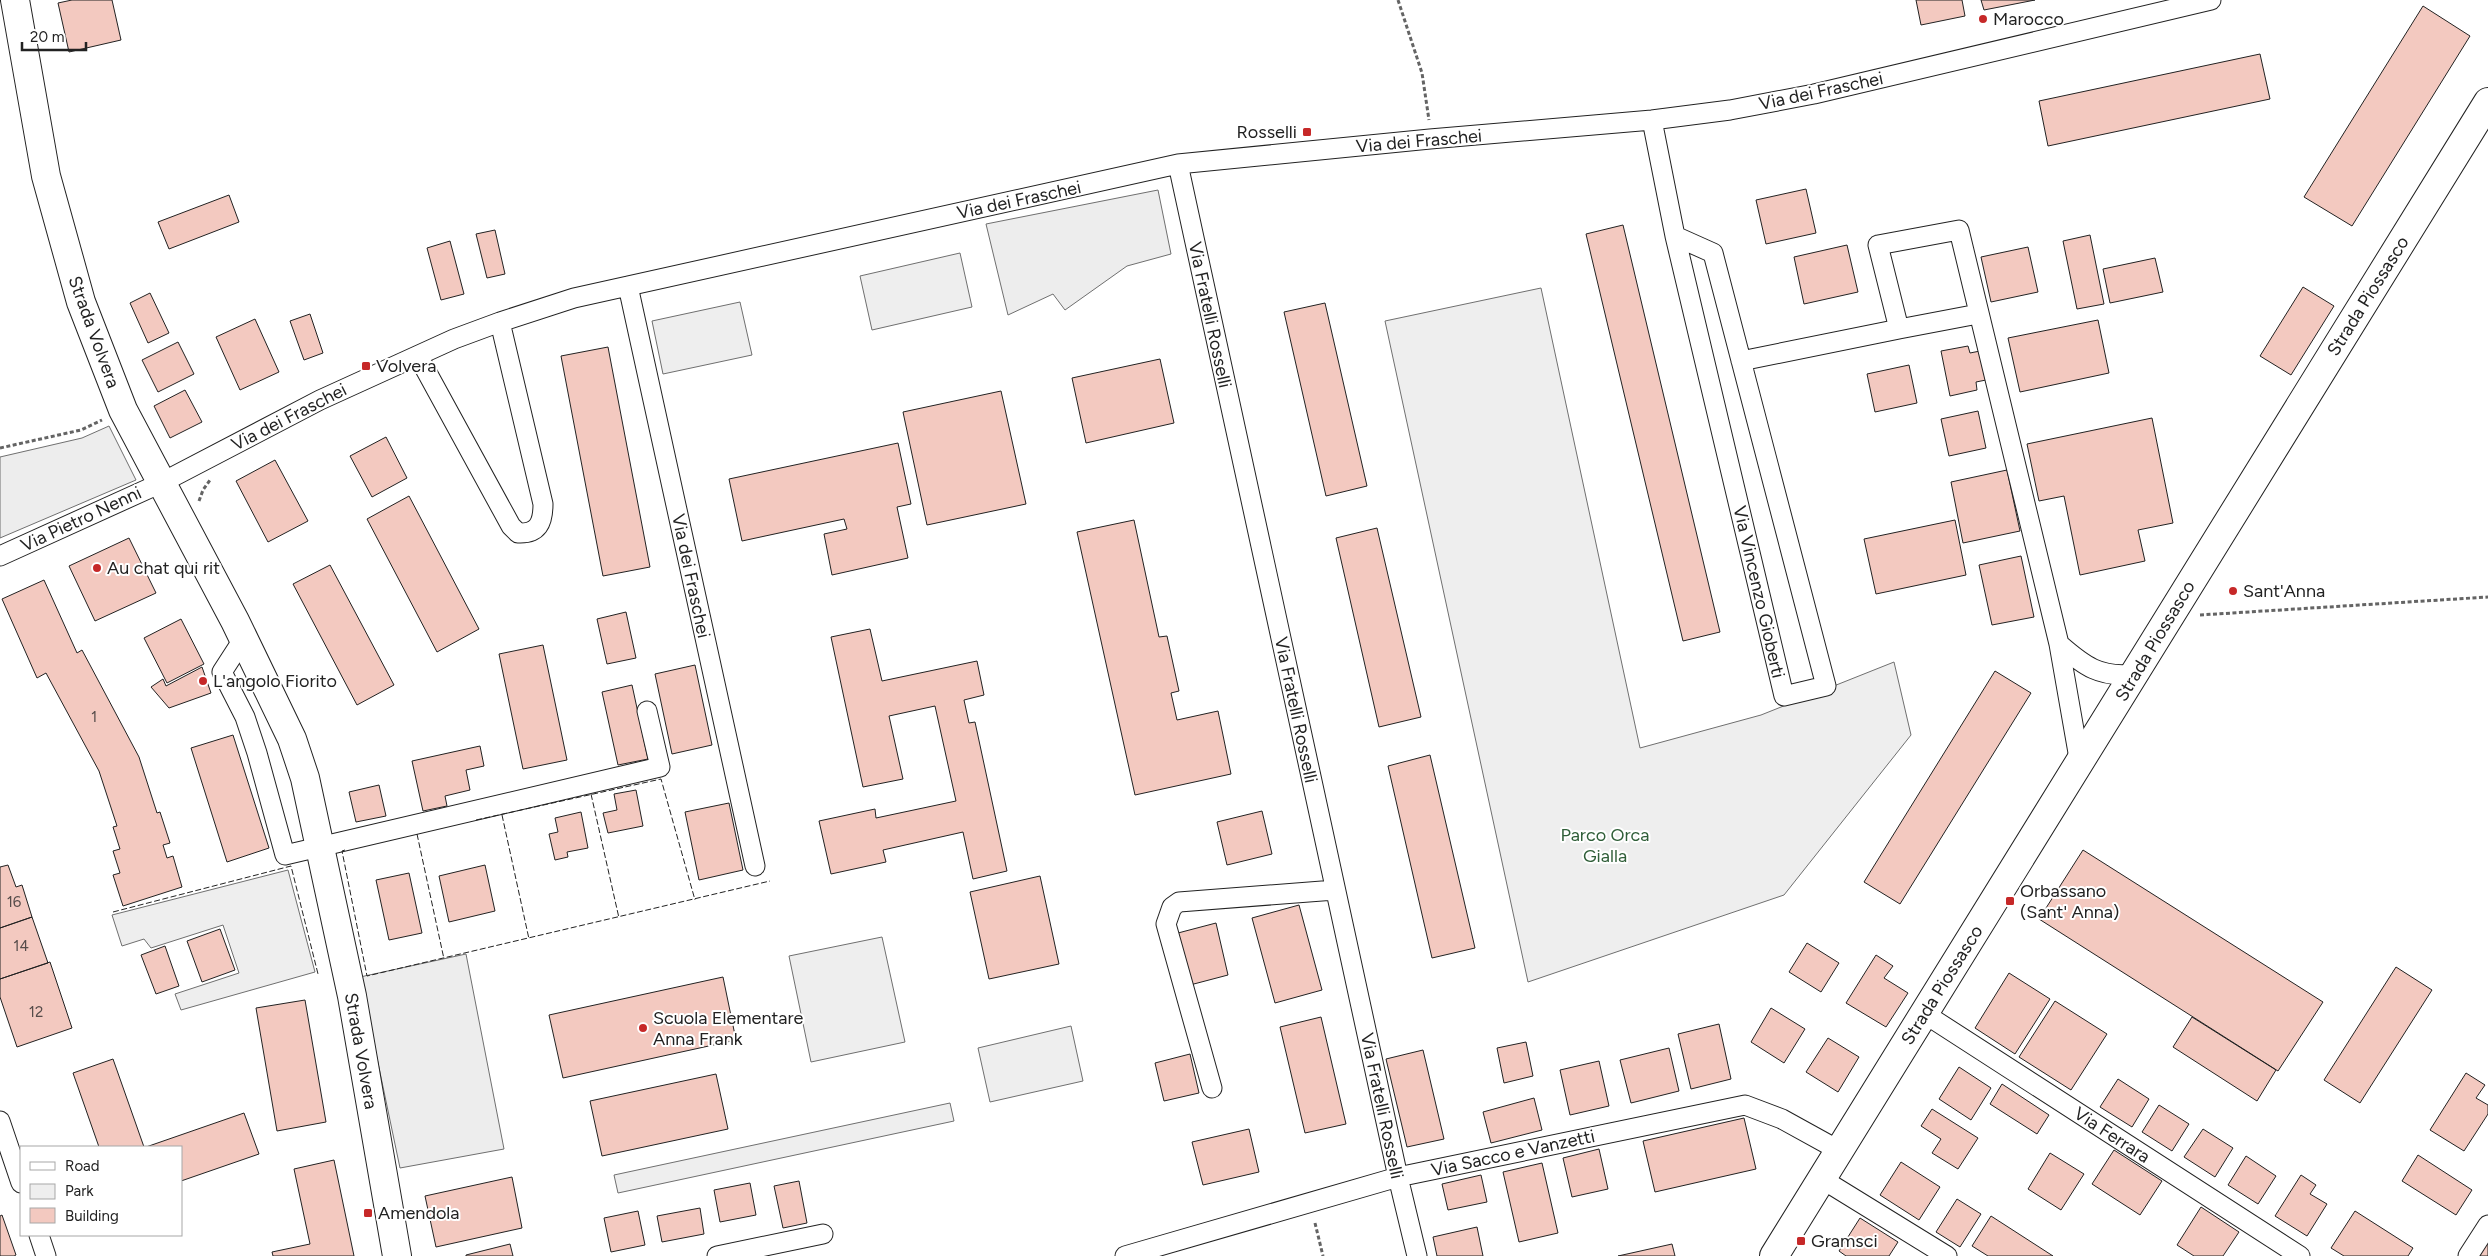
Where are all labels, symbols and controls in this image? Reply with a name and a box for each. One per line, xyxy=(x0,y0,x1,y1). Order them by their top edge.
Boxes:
place label: Marocco xyxy=(1993,8,2064,30)
marker: Marocco xyxy=(1977,13,1989,25)
scale bar xyxy=(22,20,86,52)
text: 20 m xyxy=(30,28,64,46)
street label: Via dei Fraschei xyxy=(1757,67,1885,115)
place label: Rosselli xyxy=(1237,121,1297,143)
street label: Via dei Fraschei xyxy=(1355,125,1483,157)
marker: Rosselli xyxy=(1301,126,1313,138)
street label: Via dei Fraschei xyxy=(955,176,1083,224)
street label: Strada Piossasco xyxy=(2322,232,2414,360)
street label: Via Fratelli Rosselli xyxy=(1184,240,1236,390)
street label: Strada Volvera xyxy=(64,273,124,391)
place label: Volvera xyxy=(376,355,436,377)
marker: Volvera xyxy=(360,360,372,372)
street label: Via dei Fraschei xyxy=(228,379,350,455)
street label: Via Pietro Nenni xyxy=(17,481,145,557)
street label: Via Vincenzo Gioberti xyxy=(1728,504,1790,680)
street label: Via dei Fraschei xyxy=(667,512,715,640)
place label: Au chat qui rit xyxy=(107,557,220,579)
marker: Au chat qui rit xyxy=(91,562,103,574)
street label: Strada Piossasco xyxy=(2110,577,2200,705)
place label: Sant'Anna xyxy=(2243,580,2325,602)
marker: Sant'Anna xyxy=(2227,585,2239,597)
street label: Via Fratelli Rosselli xyxy=(1270,635,1322,785)
place label: L'angolo Fiorito xyxy=(213,670,337,692)
marker: L'angolo Fiorito xyxy=(197,675,209,687)
house number: 1 xyxy=(91,708,97,726)
park label: Parco Orca Gialla xyxy=(1560,824,1650,867)
place label: Orbassano (Sant' Anna) xyxy=(2020,880,2119,923)
house number: 16 xyxy=(7,893,22,911)
marker: Orbassano (Sant' Anna) xyxy=(2004,895,2016,907)
street label: Strada Piossasco xyxy=(1896,921,1988,1049)
house number: 14 xyxy=(13,937,29,955)
street label: Strada Volvera xyxy=(340,991,382,1111)
house number: 12 xyxy=(29,1003,43,1021)
place label: Scuola Elementare Anna Frank xyxy=(653,1007,804,1050)
marker: Scuola Elementare Anna Frank xyxy=(637,1022,649,1034)
street label: Via Fratelli Rosselli xyxy=(1356,1031,1408,1181)
street label: Via Ferrara xyxy=(2070,1102,2154,1168)
street label: Via Sacco e Vanzetti xyxy=(1429,1125,1597,1181)
legend xyxy=(20,1146,182,1236)
text: Road xyxy=(65,1157,100,1175)
text: Park xyxy=(65,1182,94,1200)
place label: Amendola xyxy=(378,1202,460,1224)
text: Building xyxy=(65,1207,119,1225)
marker: Amendola xyxy=(362,1207,374,1219)
place label: Gramsci xyxy=(1811,1230,1878,1252)
marker: Gramsci xyxy=(1795,1235,1807,1247)

